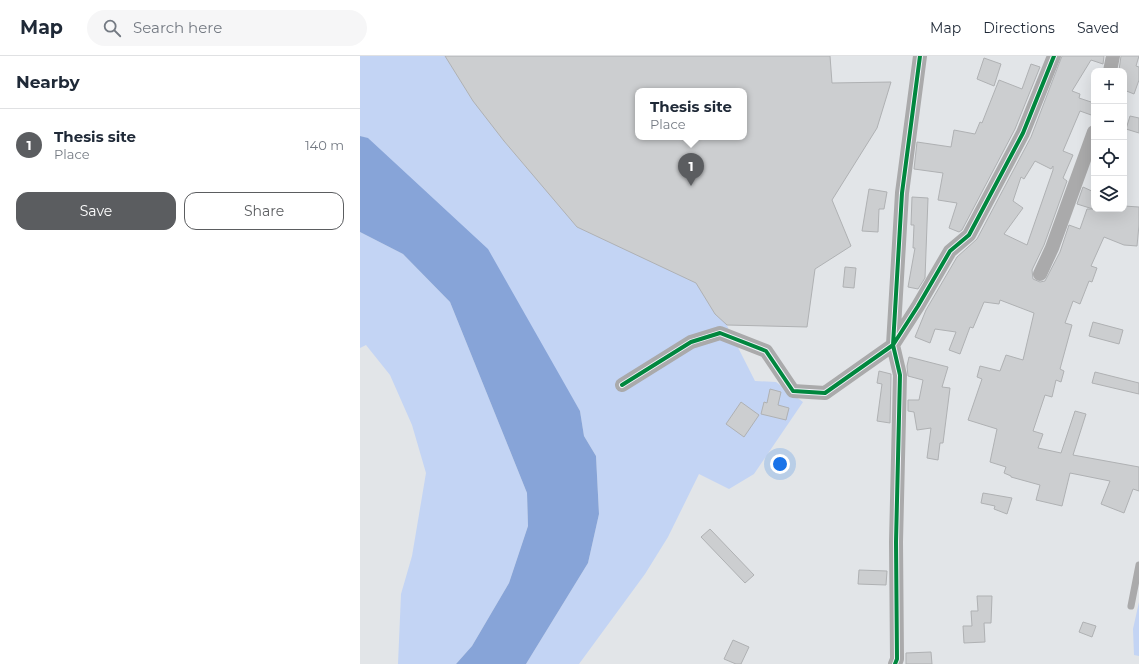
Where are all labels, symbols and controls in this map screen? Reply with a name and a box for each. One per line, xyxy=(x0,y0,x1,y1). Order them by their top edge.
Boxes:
search box xyxy=(87,10,367,46)
text: Map xyxy=(20,16,63,39)
icon: search xyxy=(101,17,123,39)
text: Search here xyxy=(133,18,222,37)
text: Map xyxy=(930,19,961,37)
text: Directions xyxy=(983,19,1055,37)
text: Saved xyxy=(1077,19,1119,37)
map controls xyxy=(1091,68,1127,212)
button: + xyxy=(1091,68,1127,104)
text: Nearby xyxy=(16,72,80,92)
popup xyxy=(635,88,747,140)
text: Thesis site xyxy=(650,97,732,116)
button: − xyxy=(1091,104,1127,140)
text: Place xyxy=(650,116,686,132)
text: Thesis site xyxy=(54,127,136,146)
text: 1 xyxy=(26,137,32,153)
text: 140 m xyxy=(305,137,344,153)
button: locate xyxy=(1091,140,1127,176)
text: Place xyxy=(54,146,90,162)
pin: 1 xyxy=(678,153,704,186)
button: layers xyxy=(1091,176,1127,212)
button: Save xyxy=(16,192,176,230)
button: Share xyxy=(184,192,344,230)
your location xyxy=(770,454,790,474)

